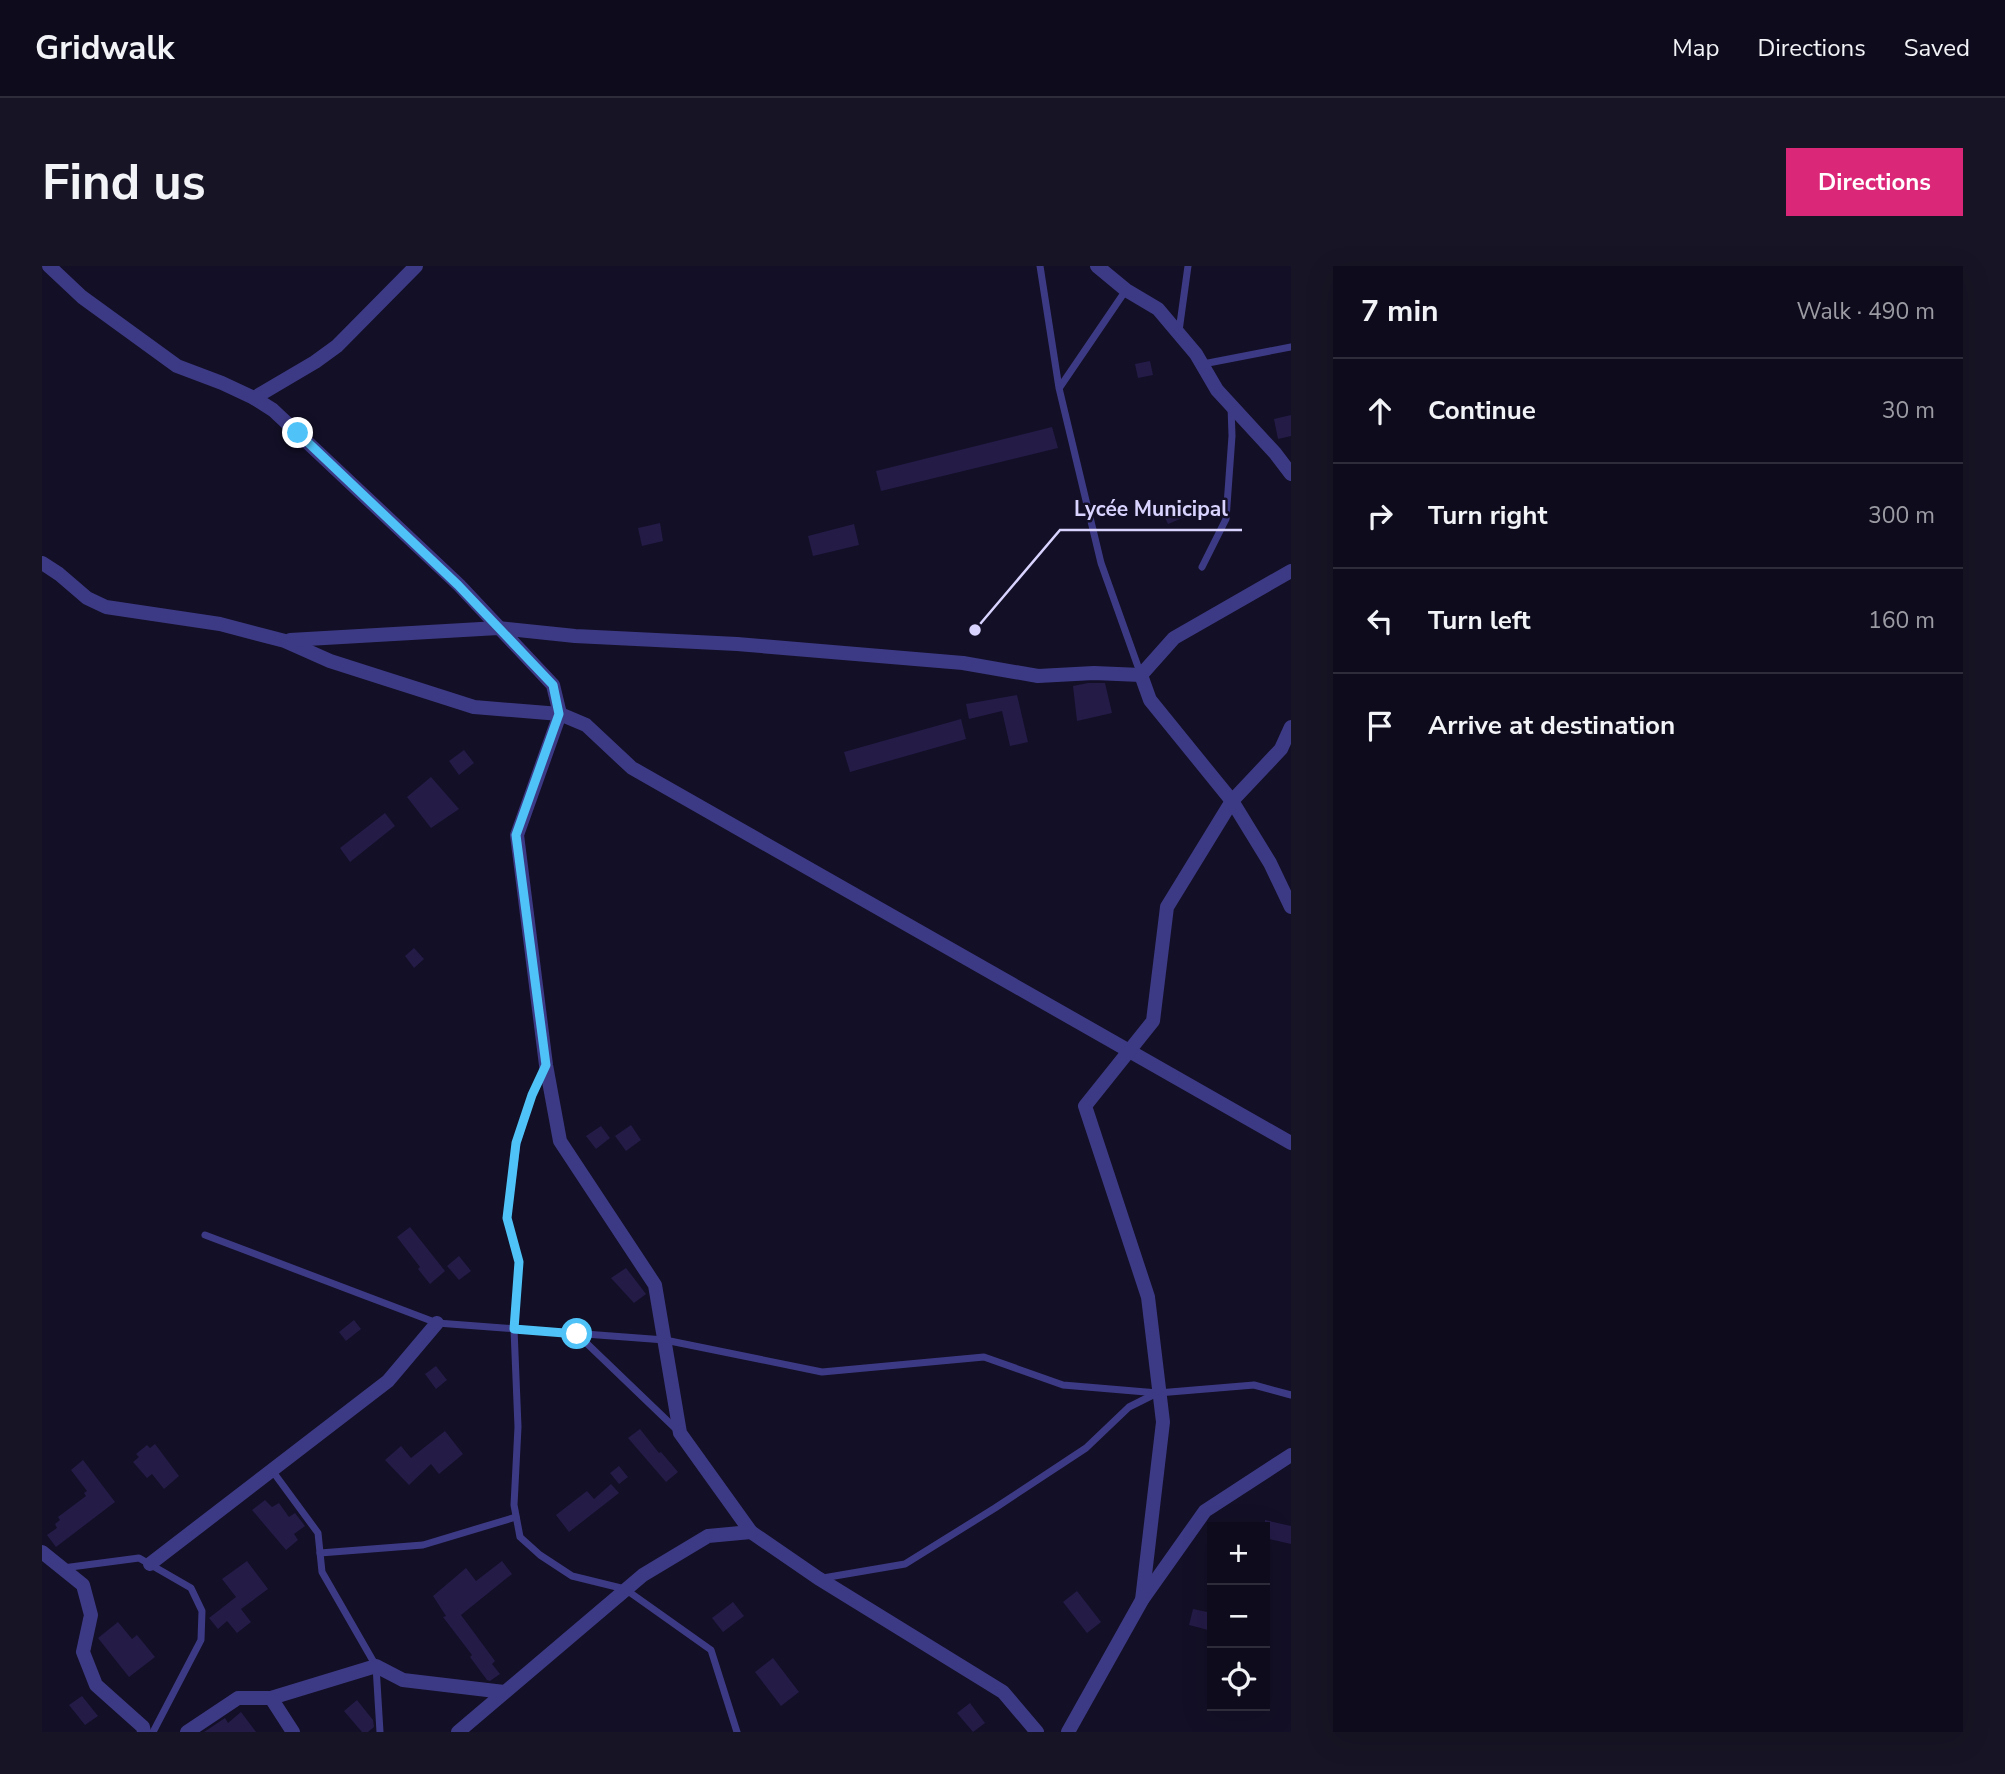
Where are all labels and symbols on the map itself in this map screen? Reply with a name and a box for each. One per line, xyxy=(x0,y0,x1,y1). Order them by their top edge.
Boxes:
route end xyxy=(282,417,313,448)
callout: Lycée Municipal xyxy=(1060,488,1242,530)
text: Lycée Municipal xyxy=(1074,495,1228,523)
route start xyxy=(561,1318,592,1349)

